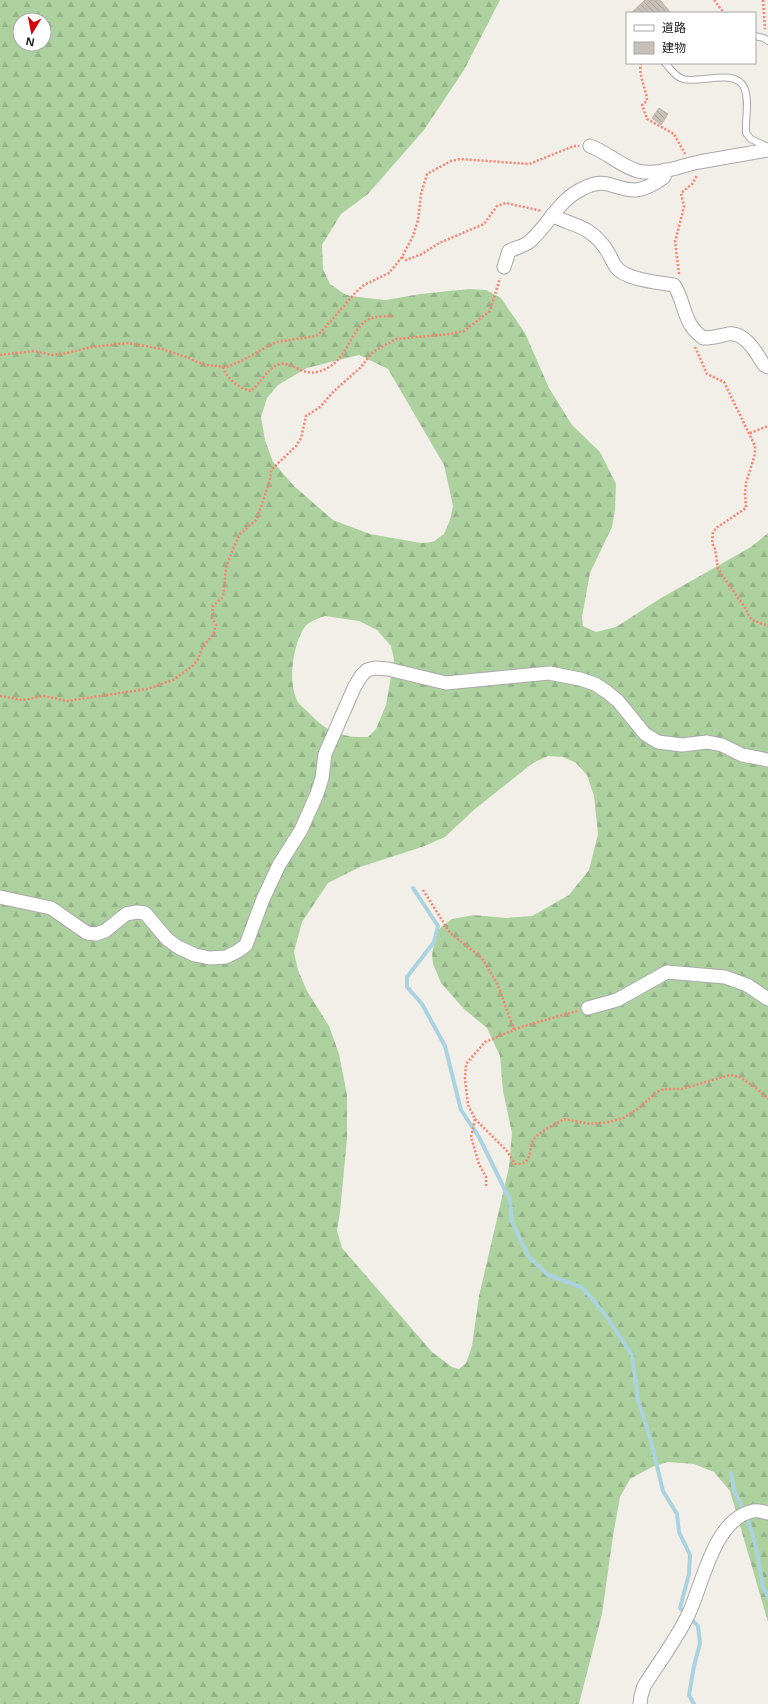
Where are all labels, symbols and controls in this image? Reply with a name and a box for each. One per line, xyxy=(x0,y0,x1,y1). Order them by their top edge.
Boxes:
north arrow xyxy=(12,12,52,52)
legend xyxy=(626,12,756,64)
text: 道路 xyxy=(662,19,686,36)
text: N xyxy=(24,34,36,51)
text: 建物 xyxy=(662,39,686,56)

